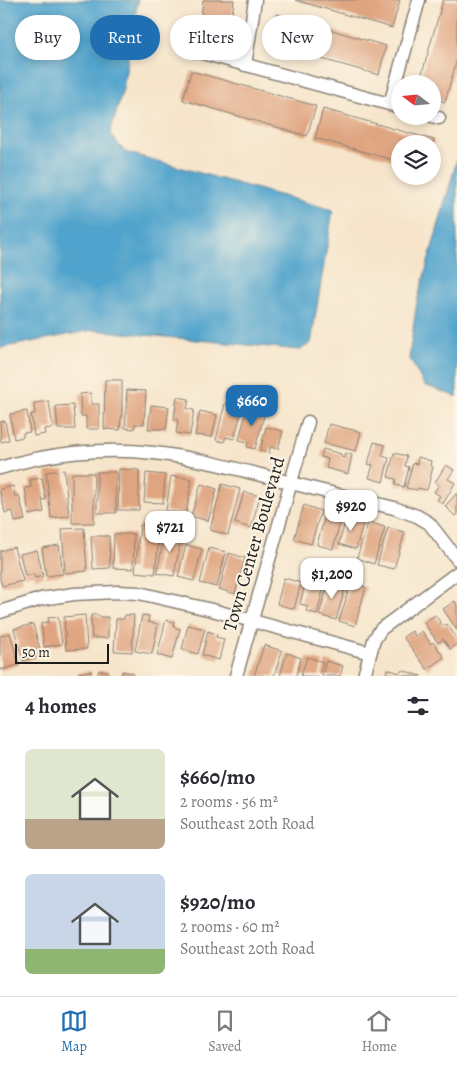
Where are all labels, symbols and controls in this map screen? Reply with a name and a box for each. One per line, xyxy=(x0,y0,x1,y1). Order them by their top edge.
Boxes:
chip: Buy xyxy=(15,15,80,60)
chip: Rent xyxy=(90,15,160,60)
chip: Filters xyxy=(170,15,252,60)
chip: New xyxy=(262,15,332,60)
north arrow xyxy=(391,75,441,125)
map controls xyxy=(391,75,441,185)
button: layers xyxy=(391,135,441,185)
pin: $660 xyxy=(222,384,282,427)
text: $660 xyxy=(237,390,267,412)
street label: Town Center Boulevard xyxy=(217,453,292,634)
pin: $920 xyxy=(321,490,381,532)
text: $920 xyxy=(336,495,366,517)
pin: $721 xyxy=(140,510,200,553)
text: $721 xyxy=(156,516,184,538)
pin: $1,200 xyxy=(291,558,373,600)
text: $1,200 xyxy=(311,563,353,585)
scale bar xyxy=(15,641,109,664)
text: 50 m xyxy=(22,643,50,662)
text: 4 homes xyxy=(25,692,97,720)
icon: filters xyxy=(404,692,432,720)
text: $660/mo xyxy=(180,763,255,791)
icon: home xyxy=(65,769,125,829)
text: 2 rooms · 56 m² xyxy=(180,791,278,813)
text: Southeast 20th Road xyxy=(180,813,315,835)
text: $920/mo xyxy=(180,888,256,916)
icon: home xyxy=(65,894,125,954)
text: 2 rooms · 60 m² xyxy=(180,916,280,938)
text: Southeast 20th Road xyxy=(180,938,315,960)
tab: Map xyxy=(60,1007,88,1056)
tab: Saved xyxy=(208,1007,242,1056)
tab: Home xyxy=(362,1007,397,1056)

